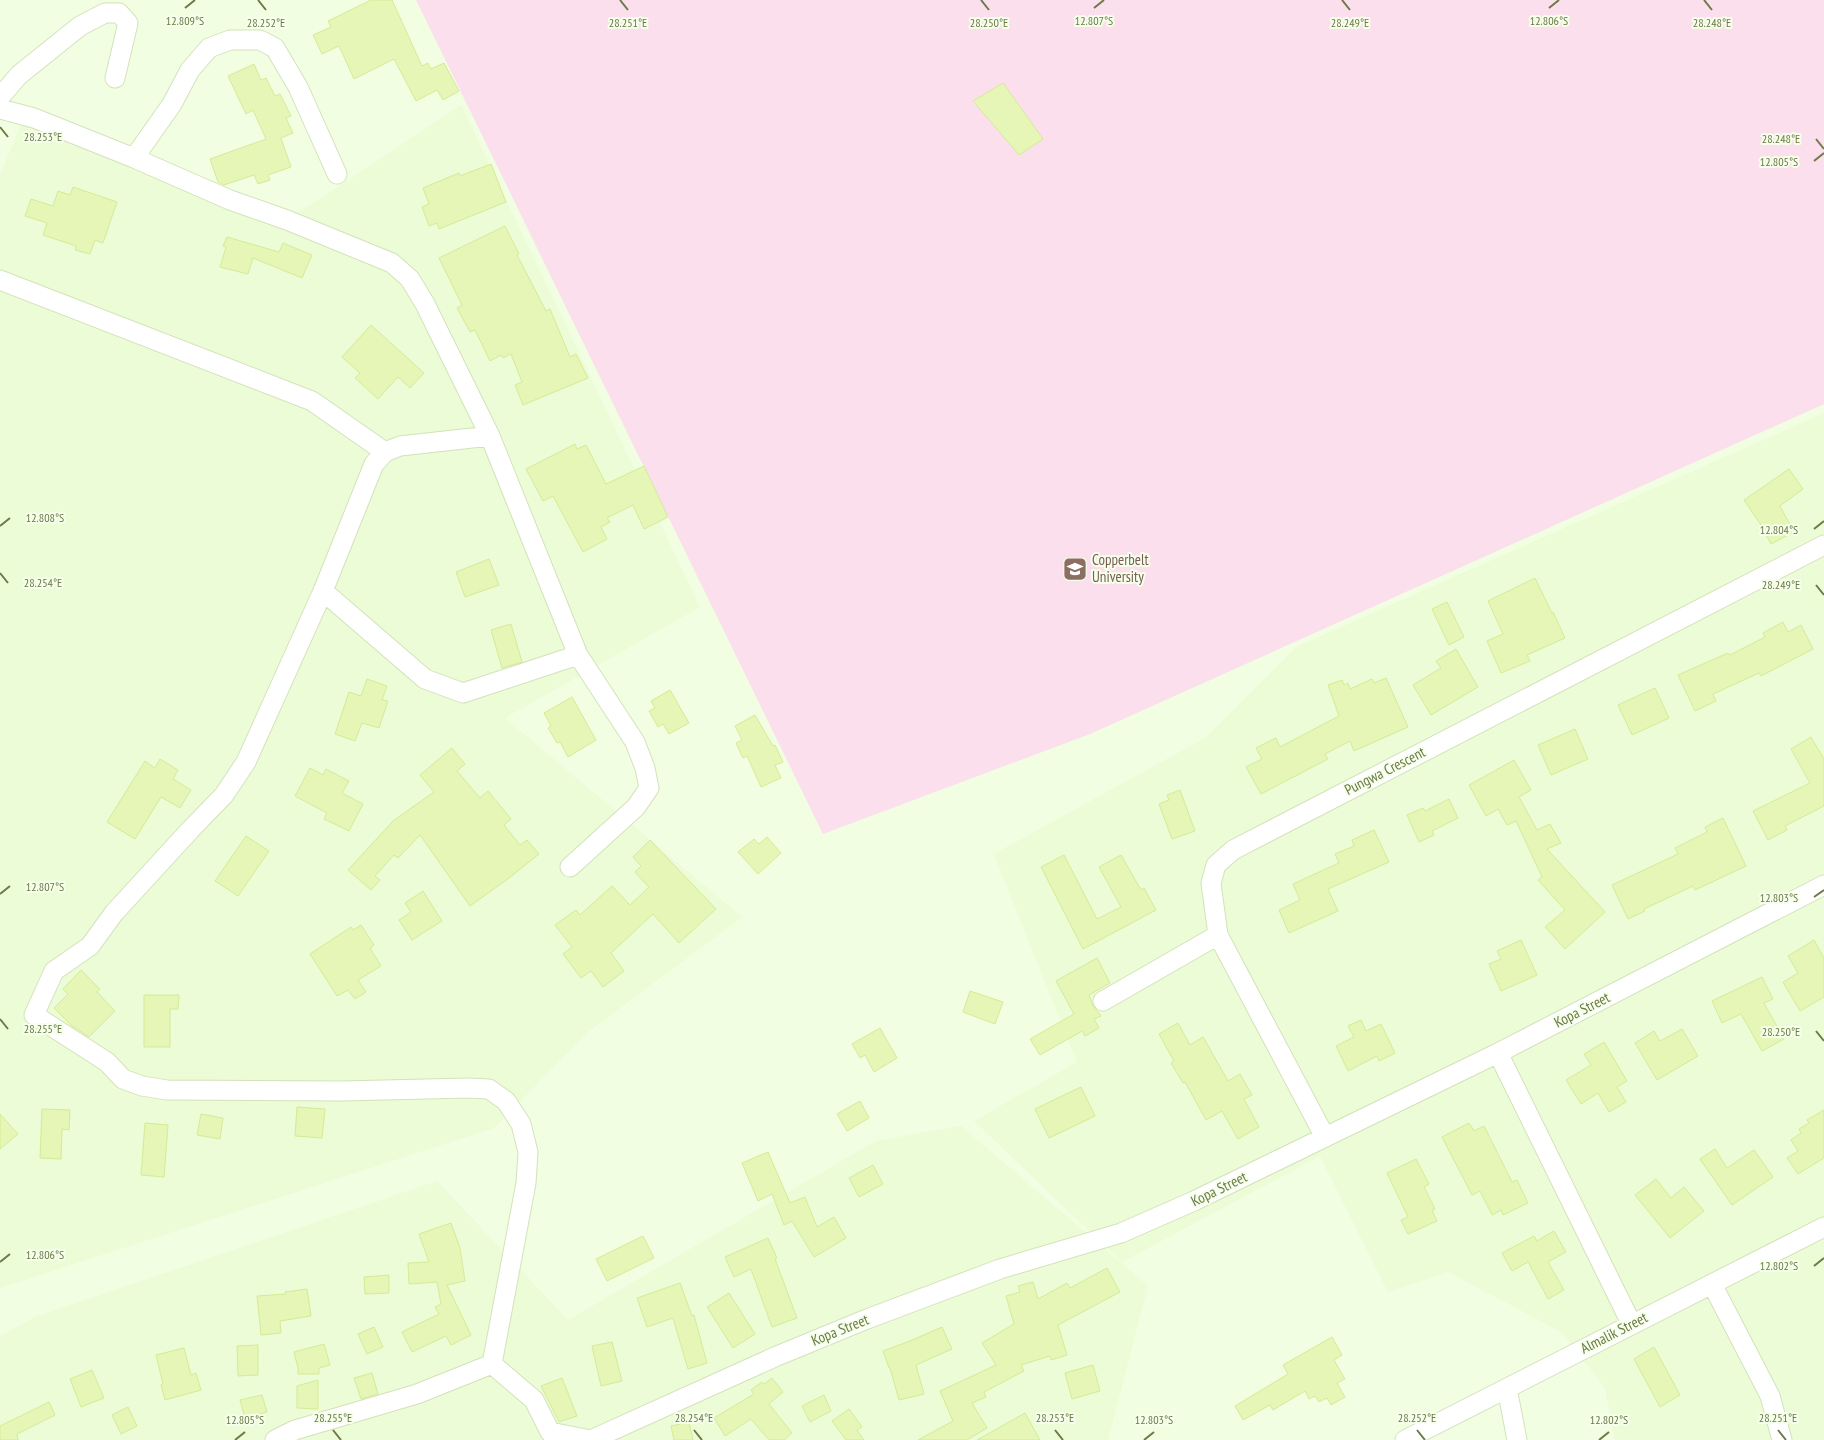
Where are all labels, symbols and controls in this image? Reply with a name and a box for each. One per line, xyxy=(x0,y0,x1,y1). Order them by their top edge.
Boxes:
text: 12.809°S xyxy=(166,13,204,28)
text: 12.807°S xyxy=(1075,13,1113,28)
text: 12.806°S xyxy=(1530,13,1568,28)
text: 28.252°E xyxy=(247,15,285,30)
text: 28.251°E xyxy=(609,15,647,30)
text: 28.250°E xyxy=(970,15,1008,30)
text: 28.249°E xyxy=(1331,15,1369,30)
text: 28.248°E xyxy=(1693,15,1731,30)
text: 28.253°E xyxy=(24,129,62,144)
text: 28.248°E xyxy=(1762,131,1800,146)
text: 12.805°S xyxy=(1760,154,1798,169)
text: 12.808°S xyxy=(26,510,64,525)
text: 12.804°S xyxy=(1760,522,1798,537)
place label: Copperbelt University xyxy=(1092,550,1149,586)
school or university icon: Copperbelt University xyxy=(1062,556,1088,582)
text: 28.254°E xyxy=(24,575,62,590)
text: 28.249°E xyxy=(1762,577,1800,592)
street label: Pungwa Crescent xyxy=(1341,742,1428,799)
text: 12.807°S xyxy=(26,879,64,894)
text: 12.803°S xyxy=(1760,890,1798,905)
street label: Kopa Street xyxy=(1551,987,1613,1032)
text: 28.255°E xyxy=(24,1021,62,1036)
text: 28.250°E xyxy=(1762,1024,1800,1039)
street label: Kopa Street xyxy=(1188,1167,1250,1210)
text: 12.806°S xyxy=(26,1247,64,1262)
text: 12.802°S xyxy=(1760,1258,1798,1273)
street label: Almalik Street xyxy=(1577,1308,1651,1358)
street label: Kopa Street xyxy=(808,1309,871,1350)
text: 28.255°E xyxy=(314,1410,352,1425)
text: 28.254°E xyxy=(675,1410,713,1425)
text: 28.253°E xyxy=(1036,1410,1074,1425)
text: 28.252°E xyxy=(1398,1410,1436,1425)
text: 28.251°E xyxy=(1759,1410,1797,1425)
text: 12.805°S xyxy=(226,1412,264,1427)
text: 12.803°S xyxy=(1135,1412,1173,1427)
text: 12.802°S xyxy=(1590,1412,1628,1427)

